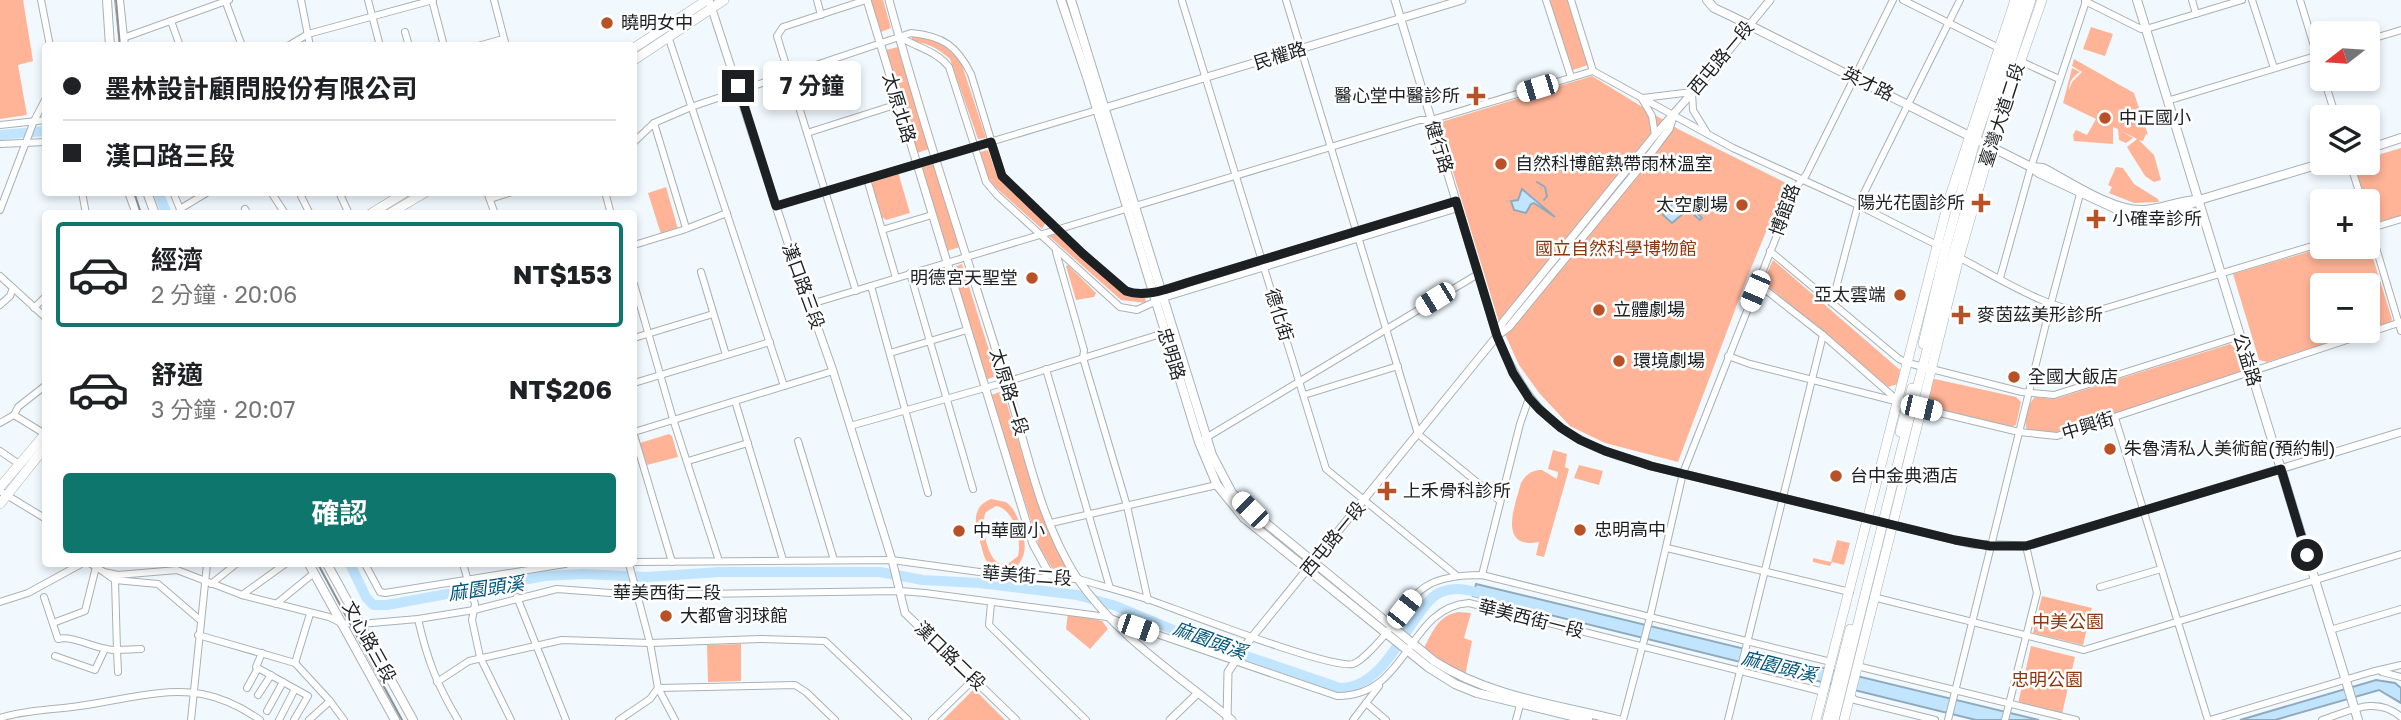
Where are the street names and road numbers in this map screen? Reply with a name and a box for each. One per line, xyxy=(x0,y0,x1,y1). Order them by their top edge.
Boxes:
street label: 西屯路一段 xyxy=(1683,16,1758,99)
street label: 民權路 xyxy=(1251,37,1309,73)
street label: 臺灣大道二段 xyxy=(1974,60,2028,169)
street label: 英才路 xyxy=(1839,61,1898,105)
street label: 太原北路 xyxy=(879,70,921,145)
street label: 健行路 xyxy=(1422,118,1458,176)
street label: 博館路 xyxy=(1764,181,1804,239)
street label: 漢口路三段 xyxy=(778,240,830,332)
street label: 德化街 xyxy=(1262,286,1298,344)
street label: 忠明路 xyxy=(1154,325,1190,383)
street label: 公益路 xyxy=(2230,331,2266,389)
street label: 太原路一段 xyxy=(986,345,1034,438)
street label: 中興街 xyxy=(2059,407,2117,443)
street label: 西屯路一段 xyxy=(1295,496,1369,580)
street label: 華美街二段 xyxy=(981,561,1073,589)
street label: 華美西街二段 xyxy=(613,581,721,603)
street label: 華美西街一段 xyxy=(1476,594,1586,642)
street label: 文心路三段 xyxy=(338,597,401,686)
street label: 漢口路二段 xyxy=(911,616,991,694)

